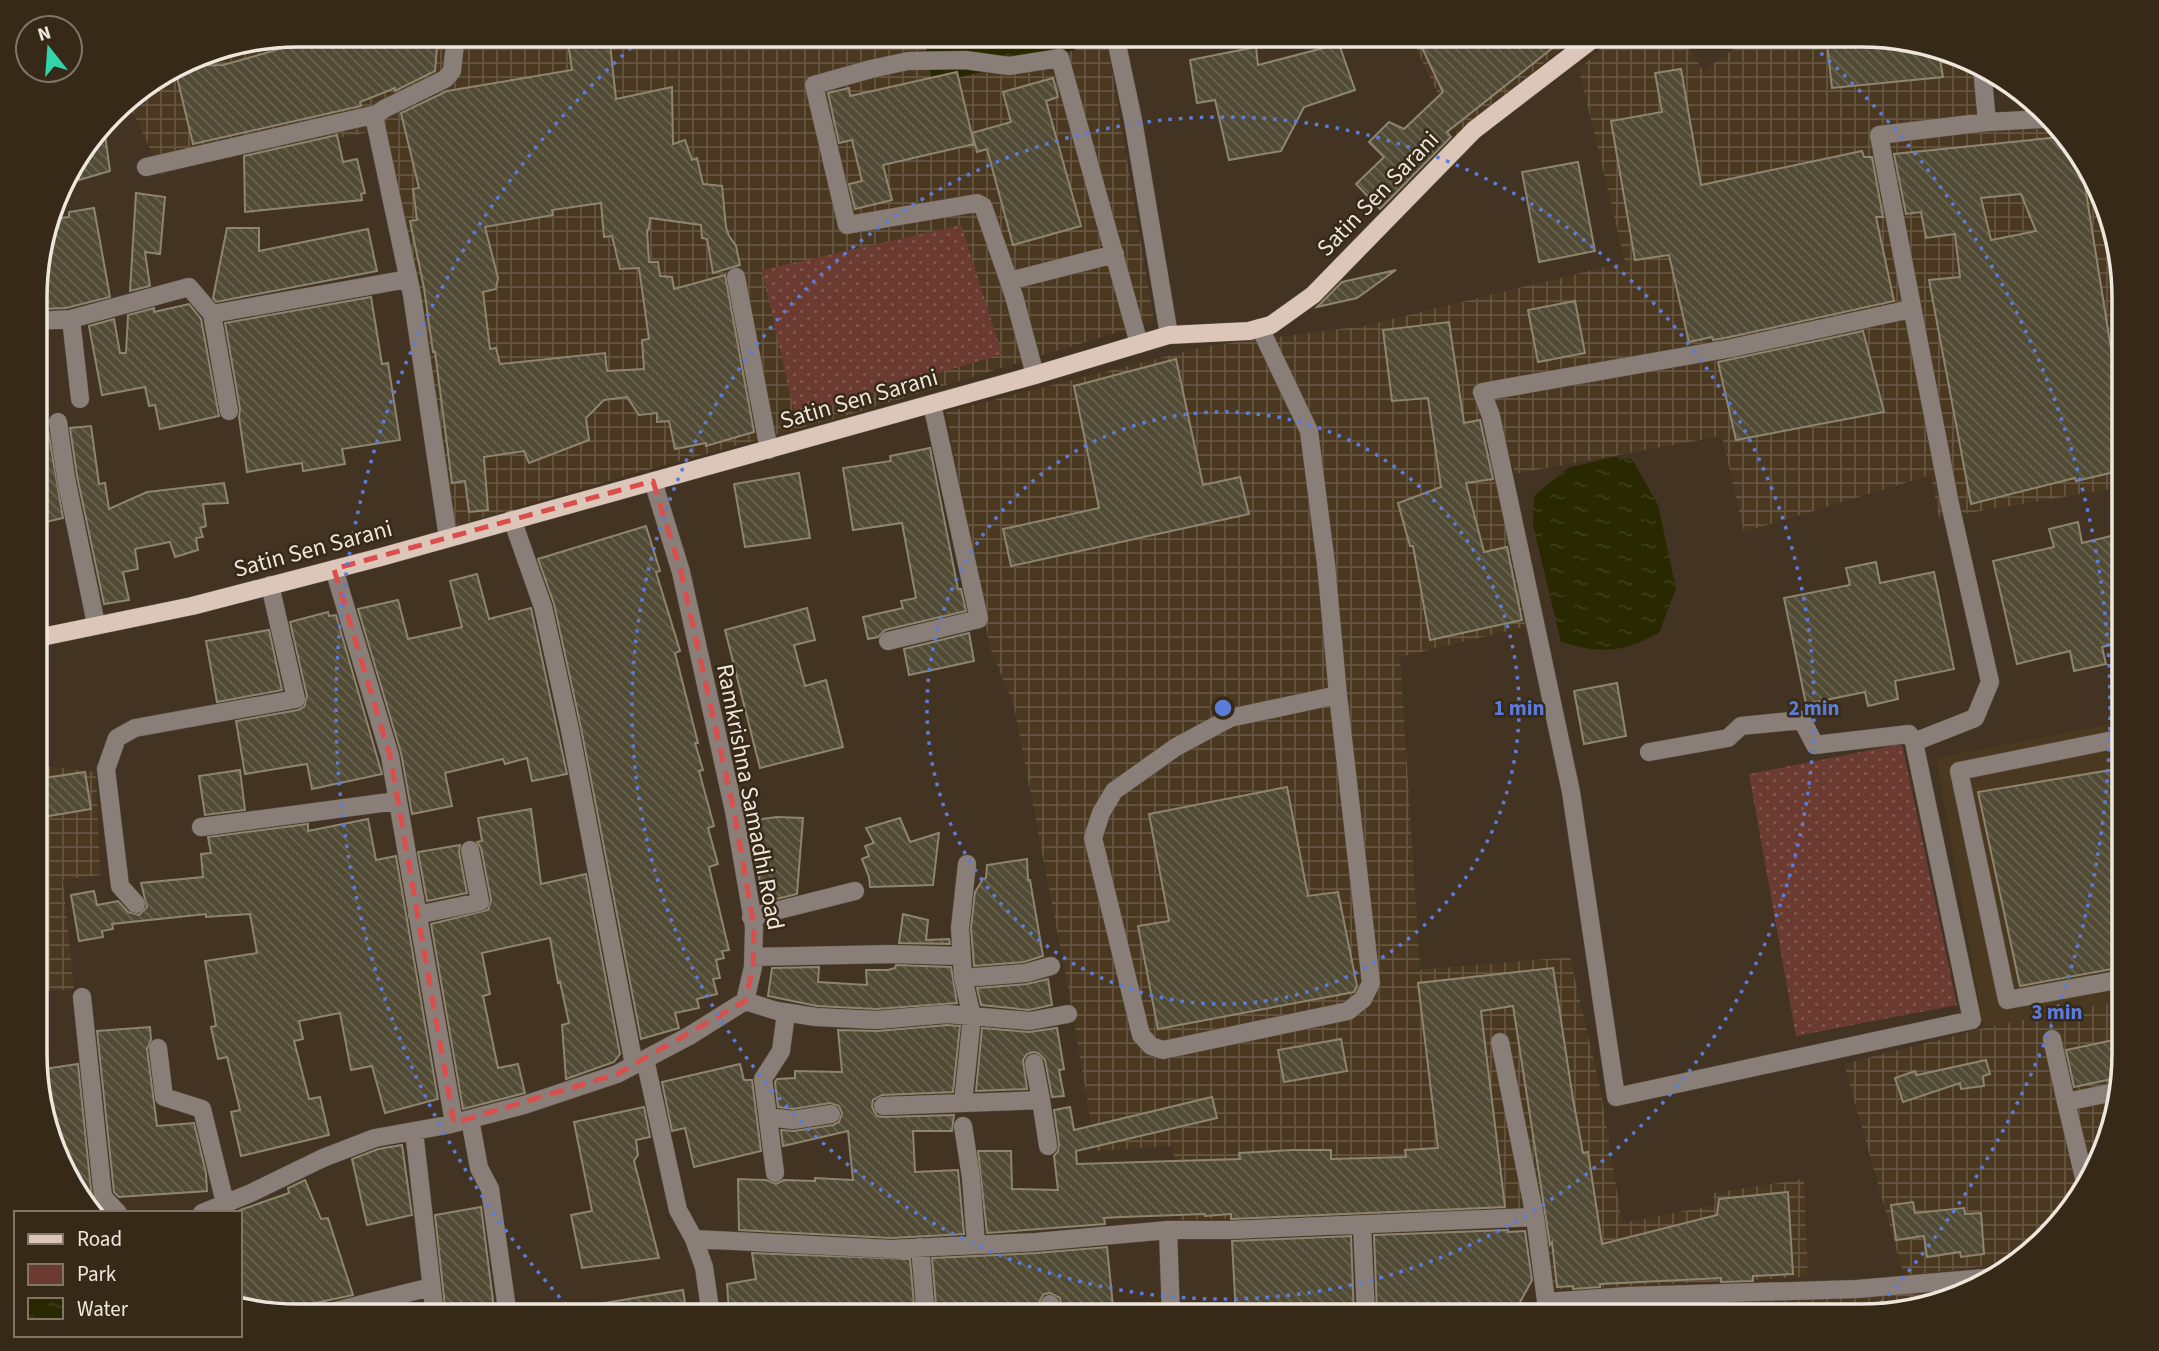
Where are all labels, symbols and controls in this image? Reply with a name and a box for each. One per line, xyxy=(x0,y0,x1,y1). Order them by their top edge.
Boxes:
north arrow xyxy=(14,14,84,84)
text: N xyxy=(34,19,54,49)
street label: Satin Sen Sarani xyxy=(1309,123,1447,265)
street label: Satin Sen Sarani xyxy=(776,360,942,438)
street label: Satin Sen Sarani xyxy=(230,511,396,587)
street label: Ramkrishna Samadhi Road xyxy=(707,661,793,933)
text: 1 min xyxy=(1493,693,1545,723)
text: 2 min xyxy=(1788,693,1840,723)
centre of rings xyxy=(1211,696,1235,720)
text: 3 min xyxy=(2031,997,2083,1027)
legend xyxy=(14,1211,242,1337)
text: Road xyxy=(77,1224,122,1254)
text: Park xyxy=(77,1259,117,1289)
text: Water xyxy=(77,1294,129,1324)

